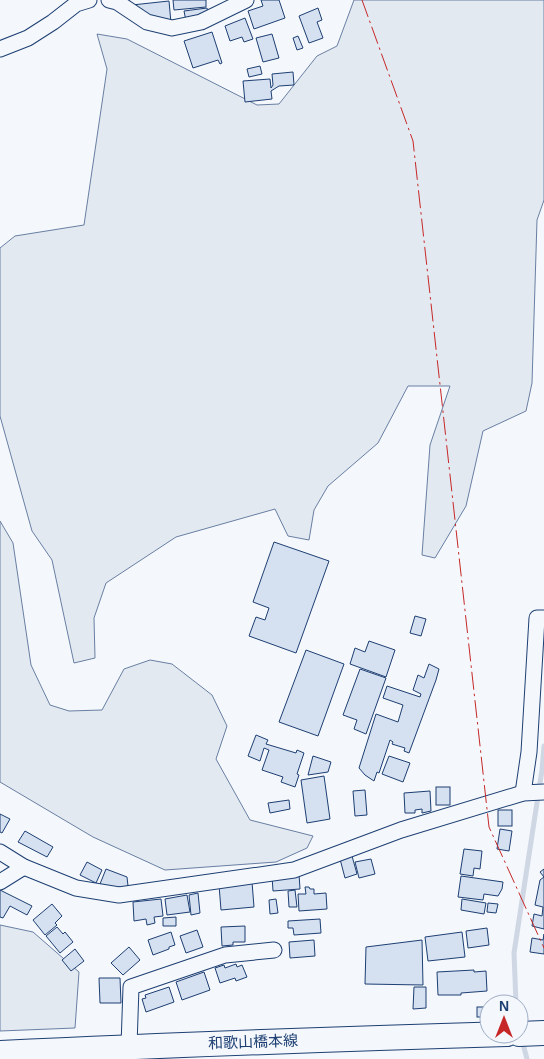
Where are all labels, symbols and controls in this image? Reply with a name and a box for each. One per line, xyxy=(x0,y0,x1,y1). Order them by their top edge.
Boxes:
north arrow xyxy=(479,994,529,1044)
text: N xyxy=(499,998,509,1014)
street label: 和歌山橋本線 xyxy=(208,1031,298,1052)

